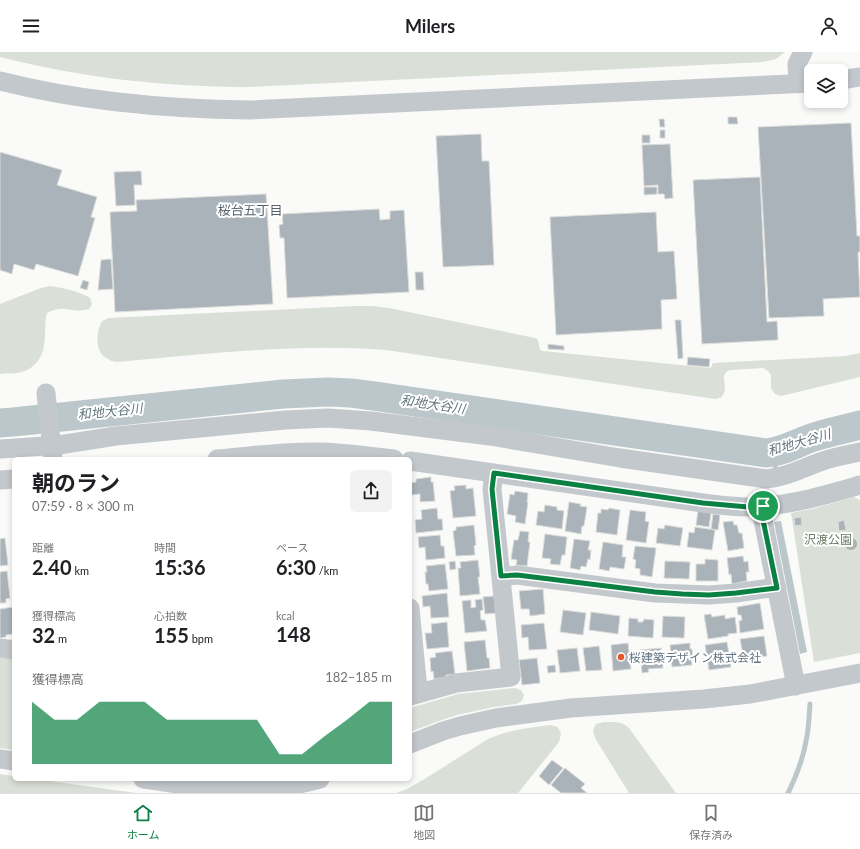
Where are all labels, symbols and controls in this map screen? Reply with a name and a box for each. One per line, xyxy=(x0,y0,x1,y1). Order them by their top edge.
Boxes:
icon: menu xyxy=(20,15,42,37)
text: Milers xyxy=(405,15,455,37)
icon: person xyxy=(818,15,840,37)
map controls xyxy=(804,64,848,108)
button: layers xyxy=(804,64,848,108)
district label: 桜台五丁目 xyxy=(217,202,283,218)
water label: 和地大谷川 xyxy=(400,392,468,417)
water label: 和地大谷川 xyxy=(77,399,145,422)
water label: 和地大谷川 xyxy=(766,425,834,459)
text: 朝のラン xyxy=(32,469,120,496)
button: share xyxy=(350,470,392,512)
pin xyxy=(746,489,780,523)
icon: arrive xyxy=(752,495,774,517)
text: 07:59 · 8 × 300 m xyxy=(32,498,134,514)
park label: 沢渡公園 xyxy=(804,532,852,547)
text: 距離 xyxy=(32,541,54,554)
text: 時間 xyxy=(154,541,176,554)
text: ペース xyxy=(276,541,308,554)
text: 2.40 xyxy=(32,555,72,579)
text: 15:36 xyxy=(154,555,206,579)
text: 6:30 xyxy=(276,555,316,579)
text: km xyxy=(72,564,89,577)
text: /km xyxy=(316,564,338,577)
text: 獲得標高 xyxy=(32,609,76,622)
text: 心拍数 xyxy=(154,609,187,622)
text: kcal xyxy=(276,609,295,622)
text: 148 xyxy=(276,622,311,646)
text: 32 xyxy=(32,623,55,647)
text: 155 xyxy=(154,623,189,647)
text: m xyxy=(55,632,67,645)
text: bpm xyxy=(189,632,213,645)
place label: 桜建築デザイン株式会社 xyxy=(629,650,761,665)
marker: 桜建築デザイン株式会社 xyxy=(616,652,626,662)
text: 182–185 m xyxy=(325,669,392,685)
text: 獲得標高 xyxy=(32,671,84,687)
tab: ホーム xyxy=(127,802,160,842)
tab: 地図 xyxy=(413,802,435,842)
tab: 保存済み xyxy=(689,802,733,842)

